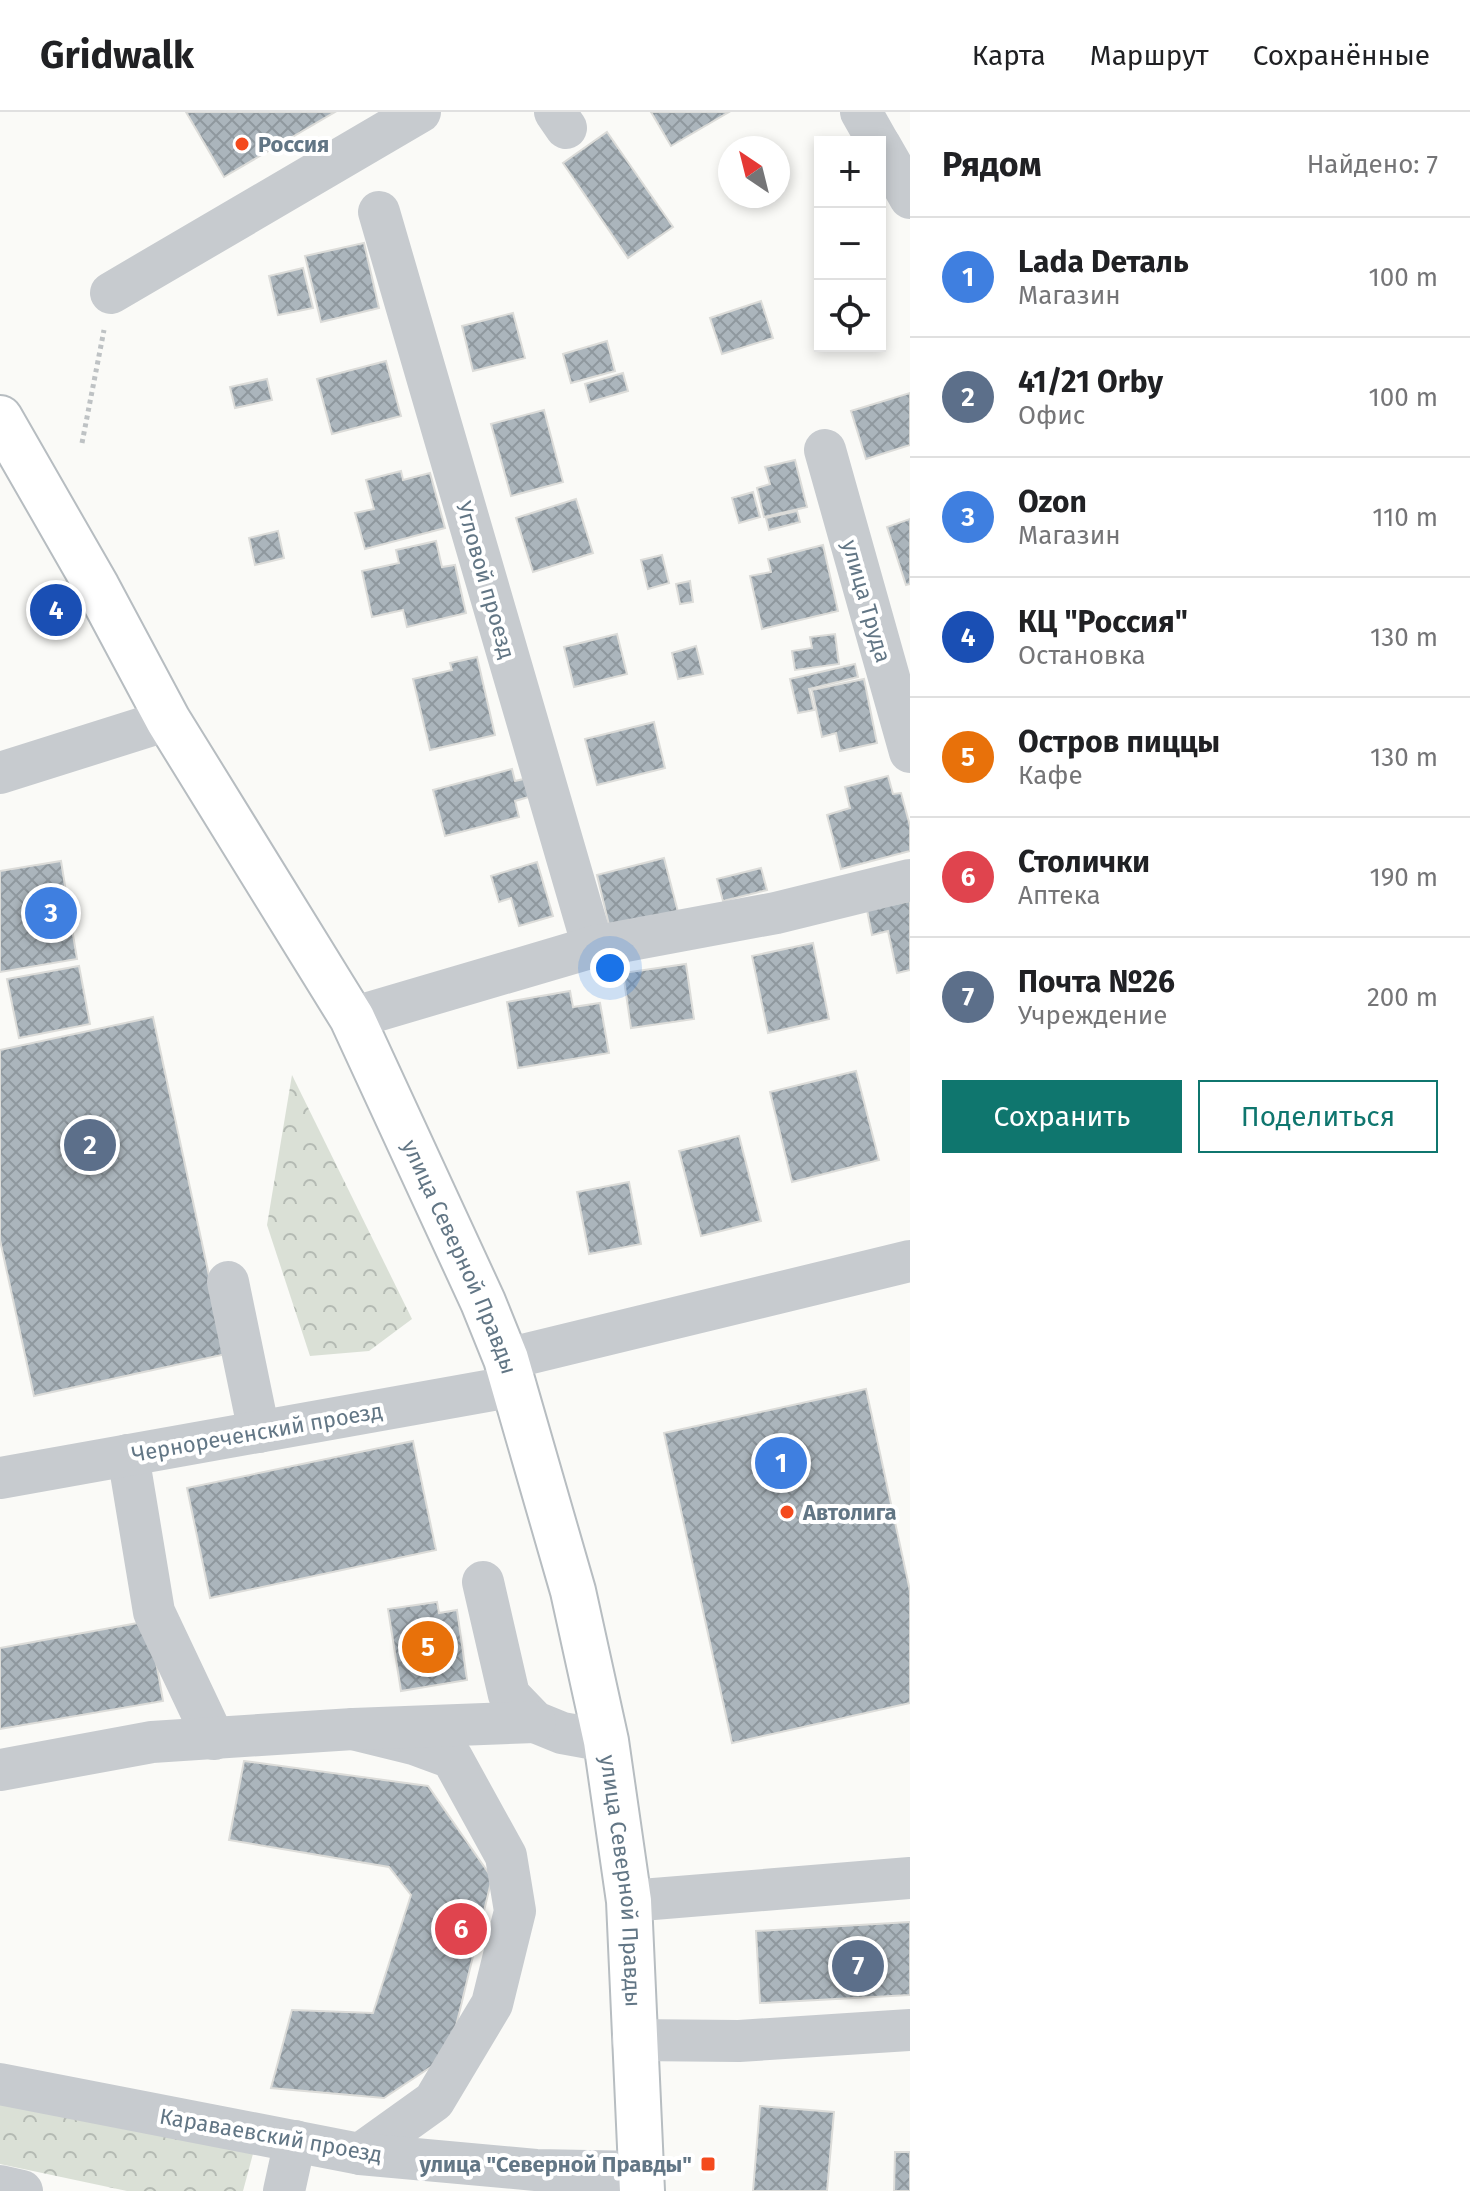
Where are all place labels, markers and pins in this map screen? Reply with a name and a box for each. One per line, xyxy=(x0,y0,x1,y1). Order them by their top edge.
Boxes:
place label: Россия xyxy=(258,131,329,158)
marker: Россия xyxy=(233,135,251,153)
pin: 4 xyxy=(30,580,82,640)
pin: 3 xyxy=(25,883,77,943)
pin: 2 xyxy=(64,1115,116,1175)
pin: 1 xyxy=(755,1433,807,1493)
place label: Автолига xyxy=(802,1499,897,1526)
marker: Автолига xyxy=(778,1503,796,1521)
pin: 5 xyxy=(402,1617,454,1677)
pin: 6 xyxy=(435,1899,487,1959)
pin: 7 xyxy=(832,1936,884,1996)
place label: улица "Северной Правды" xyxy=(419,2151,692,2178)
marker: улица "Северной Правды" xyxy=(699,2155,717,2173)

